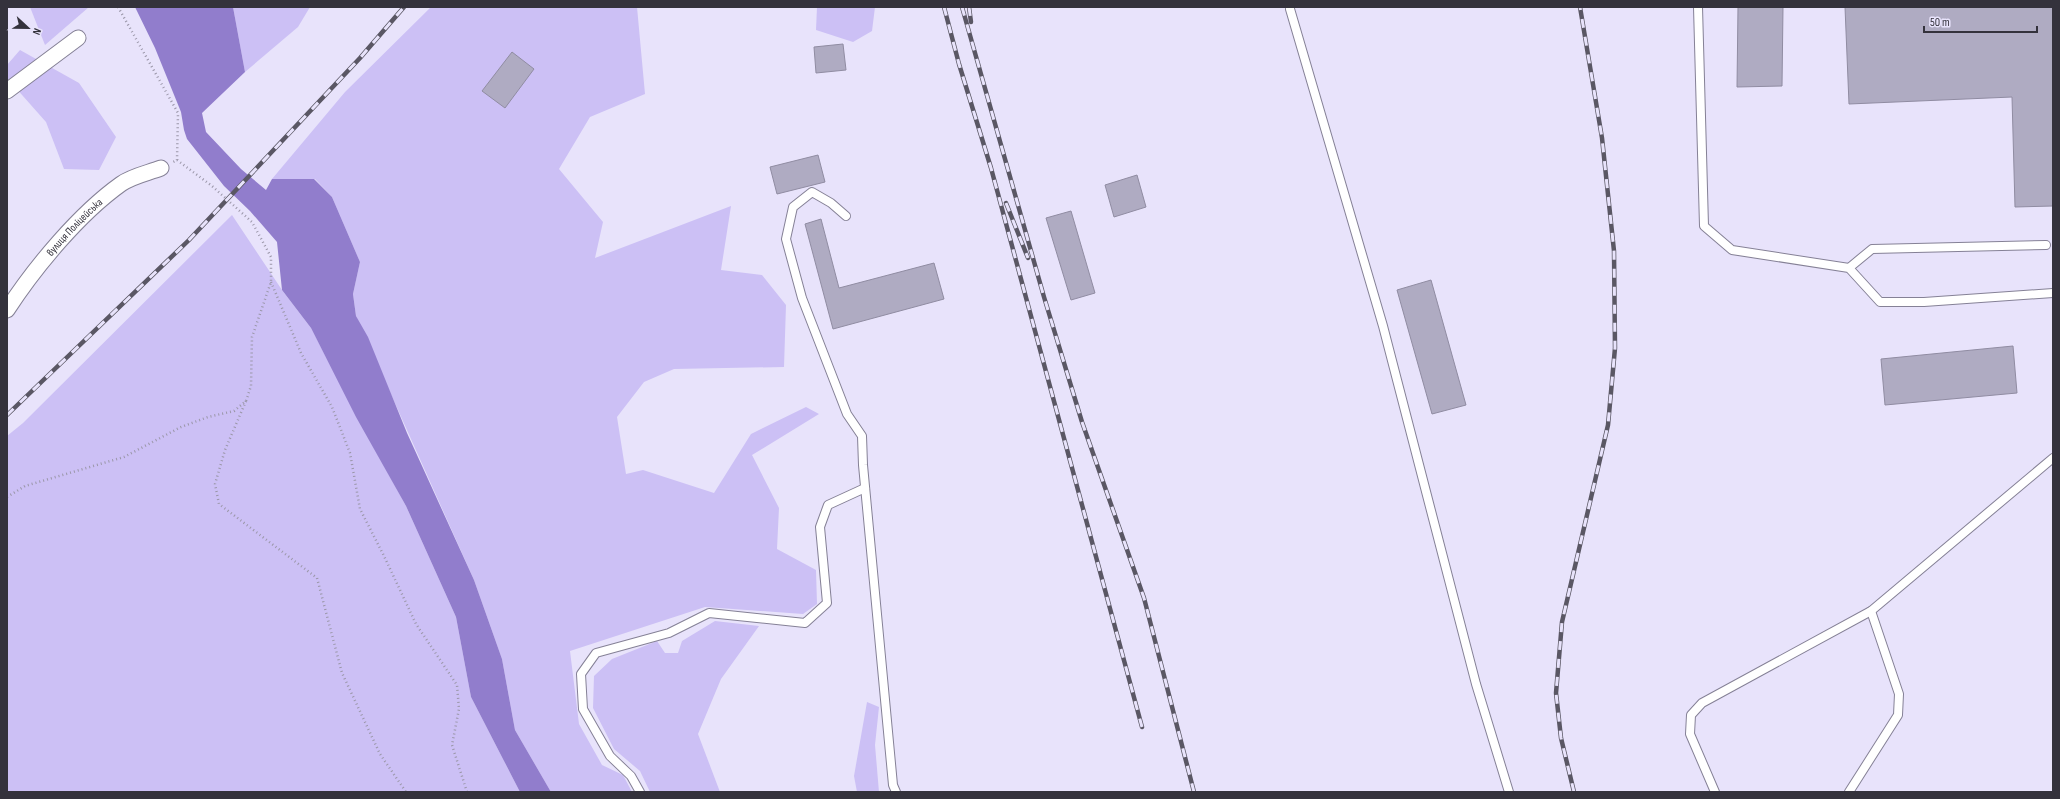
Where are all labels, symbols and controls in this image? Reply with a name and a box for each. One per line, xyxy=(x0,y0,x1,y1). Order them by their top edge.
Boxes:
north arrow xyxy=(8,8,48,48)
scale bar xyxy=(1924,8,2037,34)
text: 50 m xyxy=(1930,15,1950,30)
text: N xyxy=(30,26,44,37)
street label: вулиця Поліцейська xyxy=(44,196,105,259)

